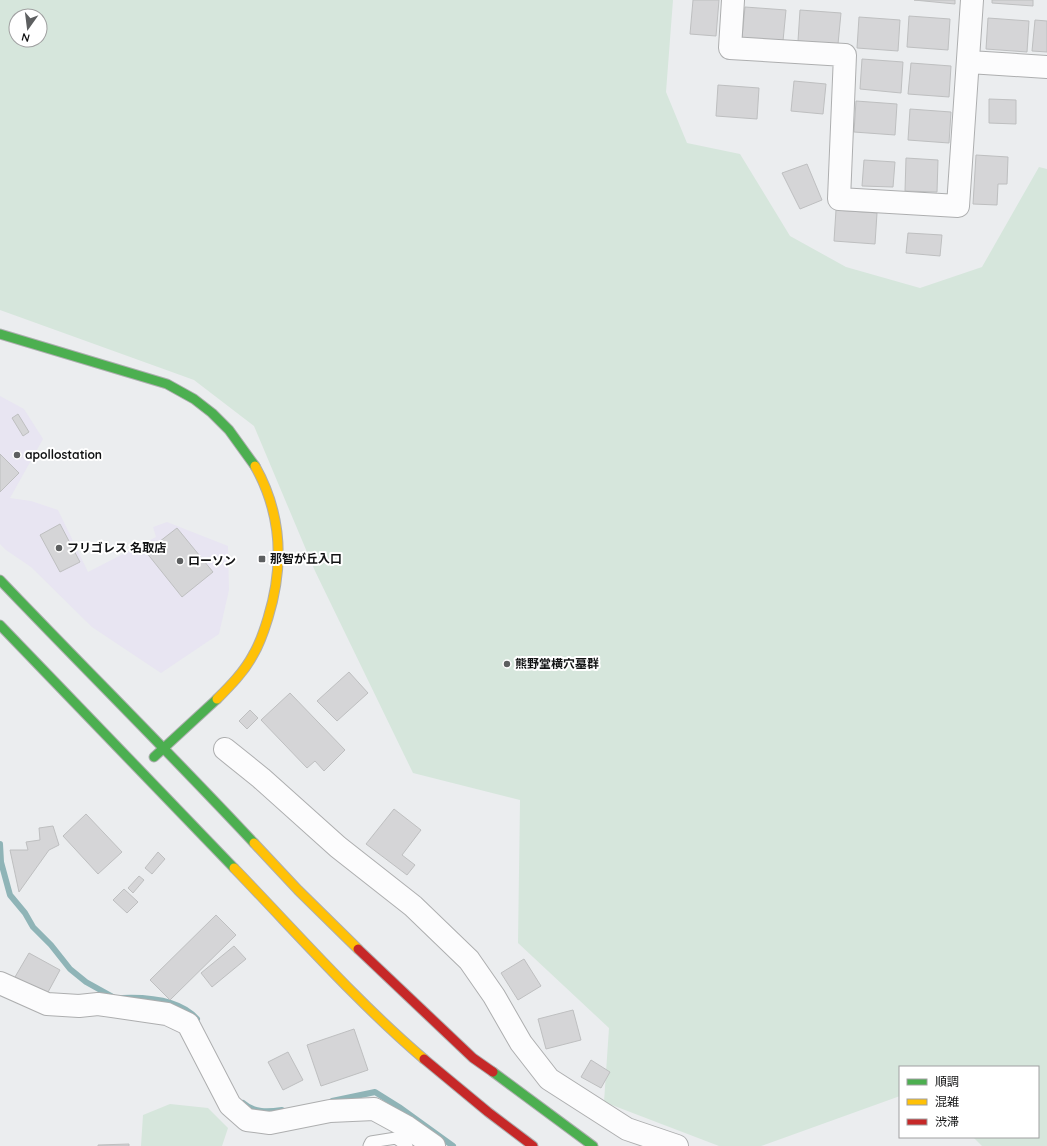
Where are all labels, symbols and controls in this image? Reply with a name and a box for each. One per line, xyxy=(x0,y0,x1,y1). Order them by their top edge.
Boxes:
north arrow xyxy=(8,8,48,48)
text: N xyxy=(20,30,31,45)
place label: apollostation xyxy=(25,447,102,462)
marker: apollostation xyxy=(12,450,22,460)
place label: フリゴレス 名取店 xyxy=(67,540,166,555)
marker: フリゴレス 名取店 xyxy=(54,543,64,553)
place label: 那智が丘入口 xyxy=(270,551,342,566)
place label: ローソン xyxy=(188,553,236,568)
marker: 那智が丘入口 xyxy=(257,554,267,564)
marker: ローソン xyxy=(175,556,185,566)
place label: 熊野堂横穴墓群 xyxy=(515,656,599,671)
marker: 熊野堂横穴墓群 xyxy=(502,659,512,669)
legend xyxy=(899,1066,1039,1138)
text: 順調 xyxy=(935,1074,959,1089)
text: 混雑 xyxy=(935,1094,959,1109)
text: 渋滞 xyxy=(935,1114,959,1129)

